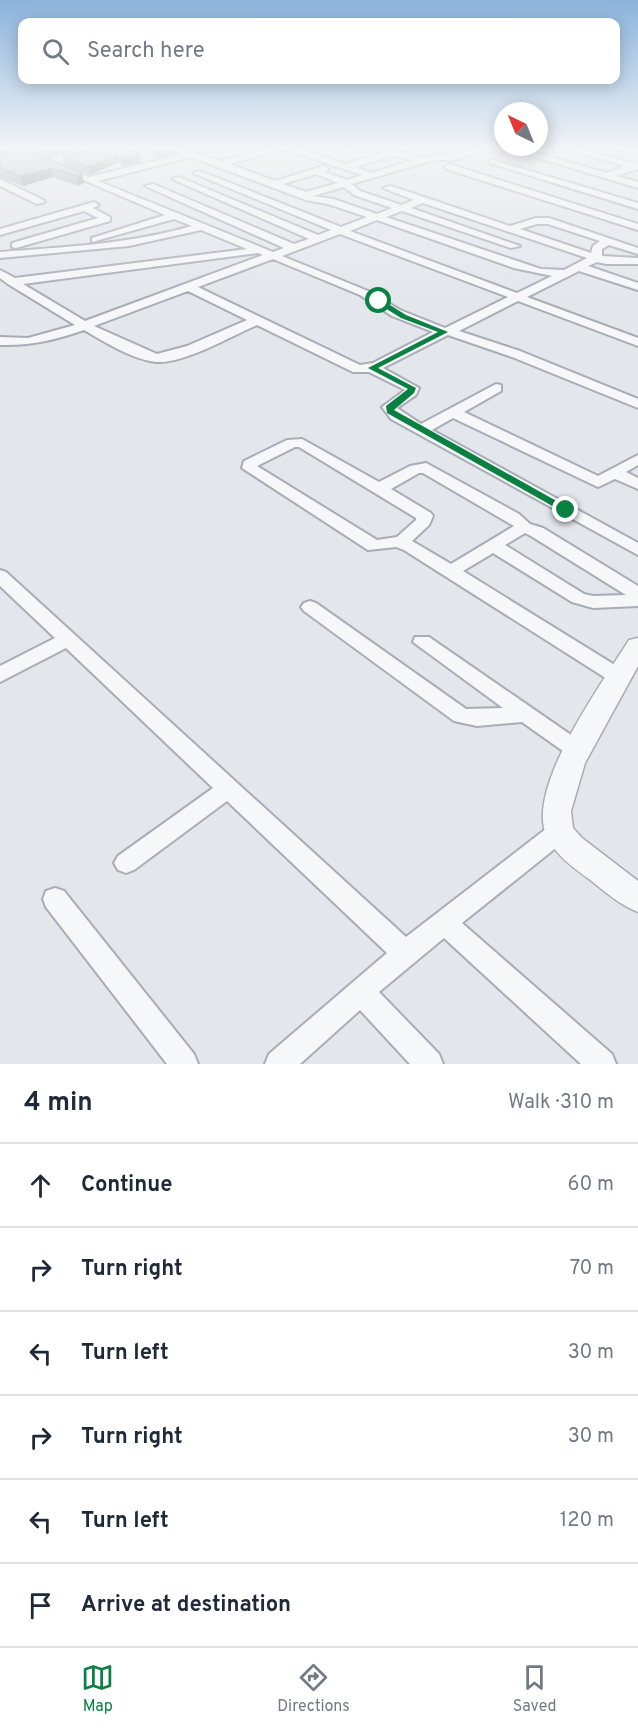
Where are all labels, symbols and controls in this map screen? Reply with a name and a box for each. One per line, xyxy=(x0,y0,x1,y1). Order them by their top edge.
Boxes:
search box xyxy=(18,18,620,84)
icon: search xyxy=(39,35,72,68)
text: Search here xyxy=(87,38,205,65)
north arrow xyxy=(494,102,548,156)
route start xyxy=(365,287,391,313)
route end xyxy=(552,496,578,522)
text: 4 min xyxy=(24,1087,93,1120)
text: Walk · 310 m xyxy=(508,1090,614,1116)
icon: ahead xyxy=(24,1169,57,1202)
text: Continue xyxy=(81,1172,172,1199)
text: 60 m xyxy=(568,1172,614,1198)
icon: right xyxy=(24,1253,57,1286)
text: Turn right xyxy=(81,1256,183,1283)
text: 70 m xyxy=(570,1256,614,1282)
icon: left xyxy=(24,1337,57,1370)
text: Turn left xyxy=(81,1340,169,1367)
text: 30 m xyxy=(568,1340,614,1366)
icon: right xyxy=(24,1421,57,1454)
text: Turn right xyxy=(81,1424,183,1451)
text: 30 m xyxy=(568,1424,614,1450)
icon: left xyxy=(24,1505,57,1538)
text: Turn left xyxy=(81,1508,169,1535)
text: 120 m xyxy=(560,1508,614,1534)
icon: arrive xyxy=(24,1589,57,1622)
text: Arrive at destination xyxy=(81,1592,291,1619)
tab: Map xyxy=(81,1661,114,1717)
tab: Directions xyxy=(277,1661,350,1717)
tab: Saved xyxy=(513,1661,557,1717)

